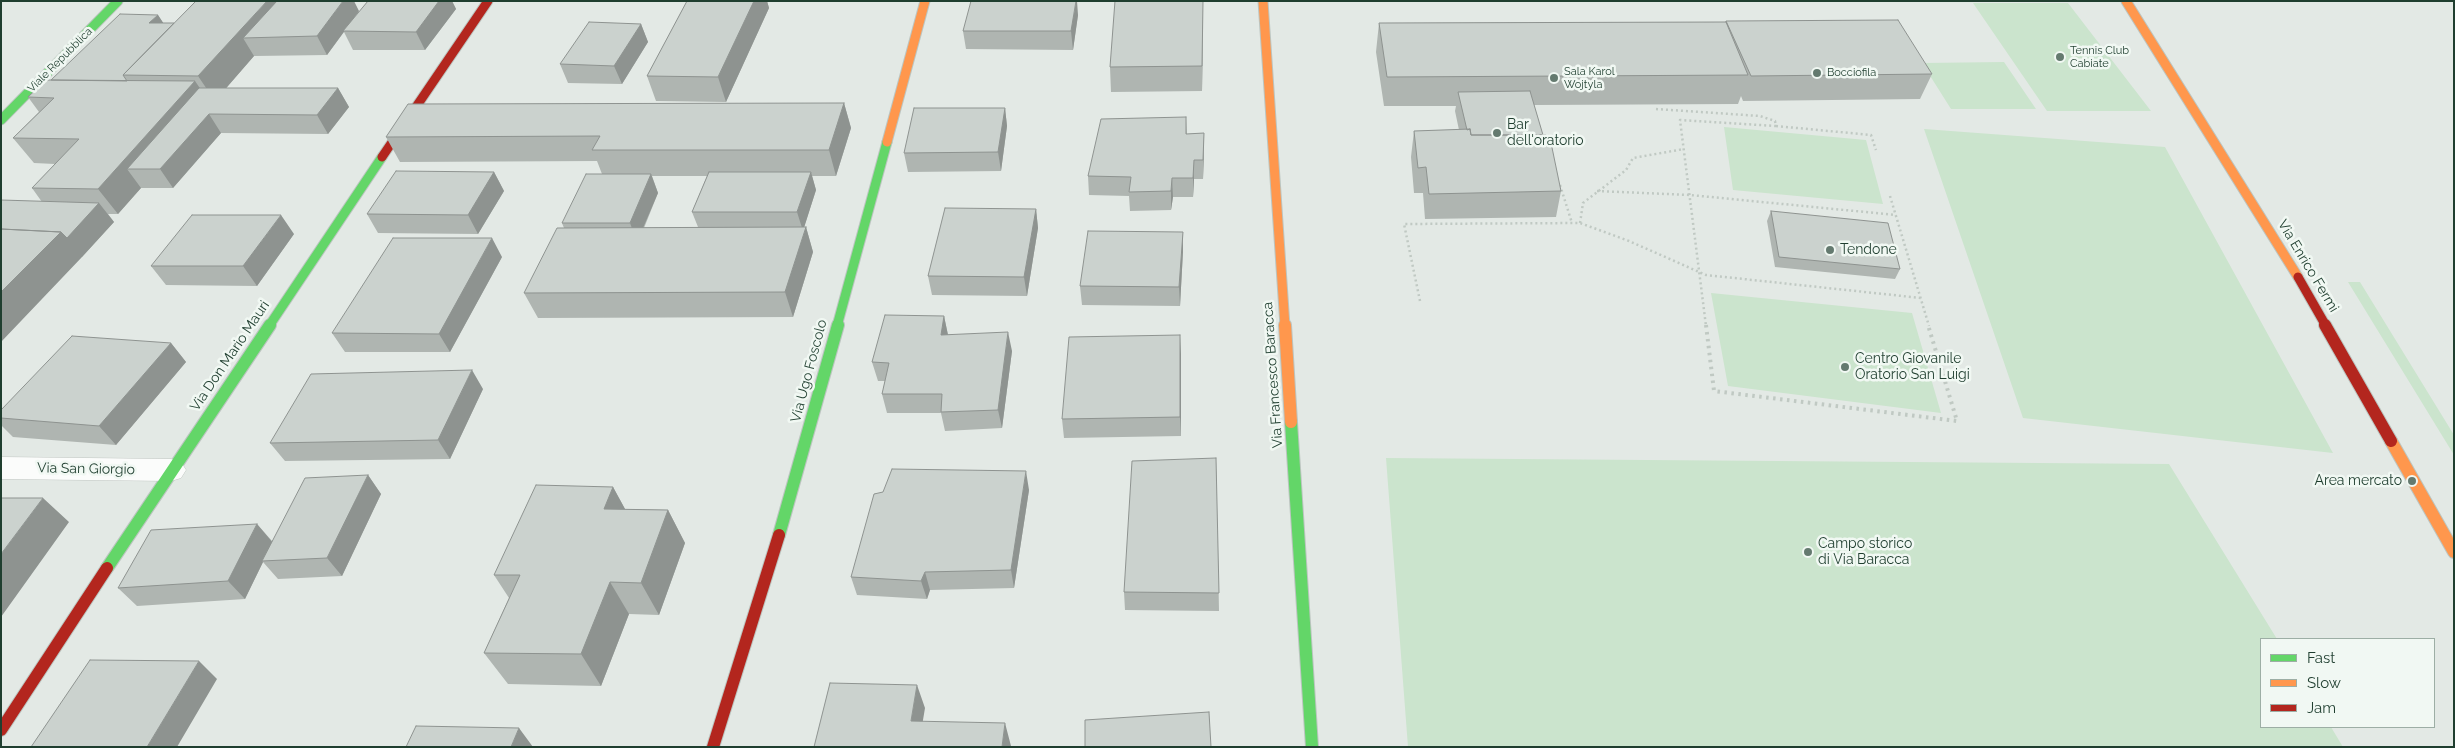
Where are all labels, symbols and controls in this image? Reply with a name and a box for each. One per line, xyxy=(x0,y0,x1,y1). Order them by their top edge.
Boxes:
street label: Viale Repubblica xyxy=(25,25,95,95)
place label: Tennis Club Cabiate xyxy=(2070,44,2129,70)
marker: Tennis Club Cabiate xyxy=(2054,51,2066,63)
place label: Sala Karol Wojtyla xyxy=(1564,65,1615,91)
place label: Bocciofila xyxy=(1827,66,1876,80)
marker: Bocciofila xyxy=(1811,67,1823,79)
marker: Sala Karol Wojtyla xyxy=(1548,72,1560,84)
place label: Bar dell'oratorio xyxy=(1507,117,1584,150)
marker: Bar dell'oratorio xyxy=(1491,127,1503,139)
street label: Via Enrico Fermi xyxy=(2274,217,2342,315)
place label: Tendone xyxy=(1840,242,1897,258)
marker: Tendone xyxy=(1824,244,1836,256)
street label: Via Don Mario Mauri xyxy=(187,298,273,414)
street label: Via Francesco Baracca xyxy=(1260,301,1286,449)
street label: Via Ugo Foscolo xyxy=(787,318,831,424)
place label: Centro Giovanile Oratorio San Luigi xyxy=(1855,351,1970,384)
marker: Centro Giovanile Oratorio San Luigi xyxy=(1839,361,1851,373)
street label: Via San Giorgio xyxy=(37,460,135,478)
place label: Area mercato xyxy=(2315,473,2402,489)
marker: Area mercato xyxy=(2406,475,2418,487)
place label: Campo storico di Via Baracca xyxy=(1818,536,1912,568)
marker: Campo storico di Via Baracca xyxy=(1802,546,1814,558)
legend xyxy=(2260,638,2435,728)
text: Fast xyxy=(2307,649,2335,667)
text: Slow xyxy=(2307,674,2341,692)
text: Jam xyxy=(2307,699,2336,717)

